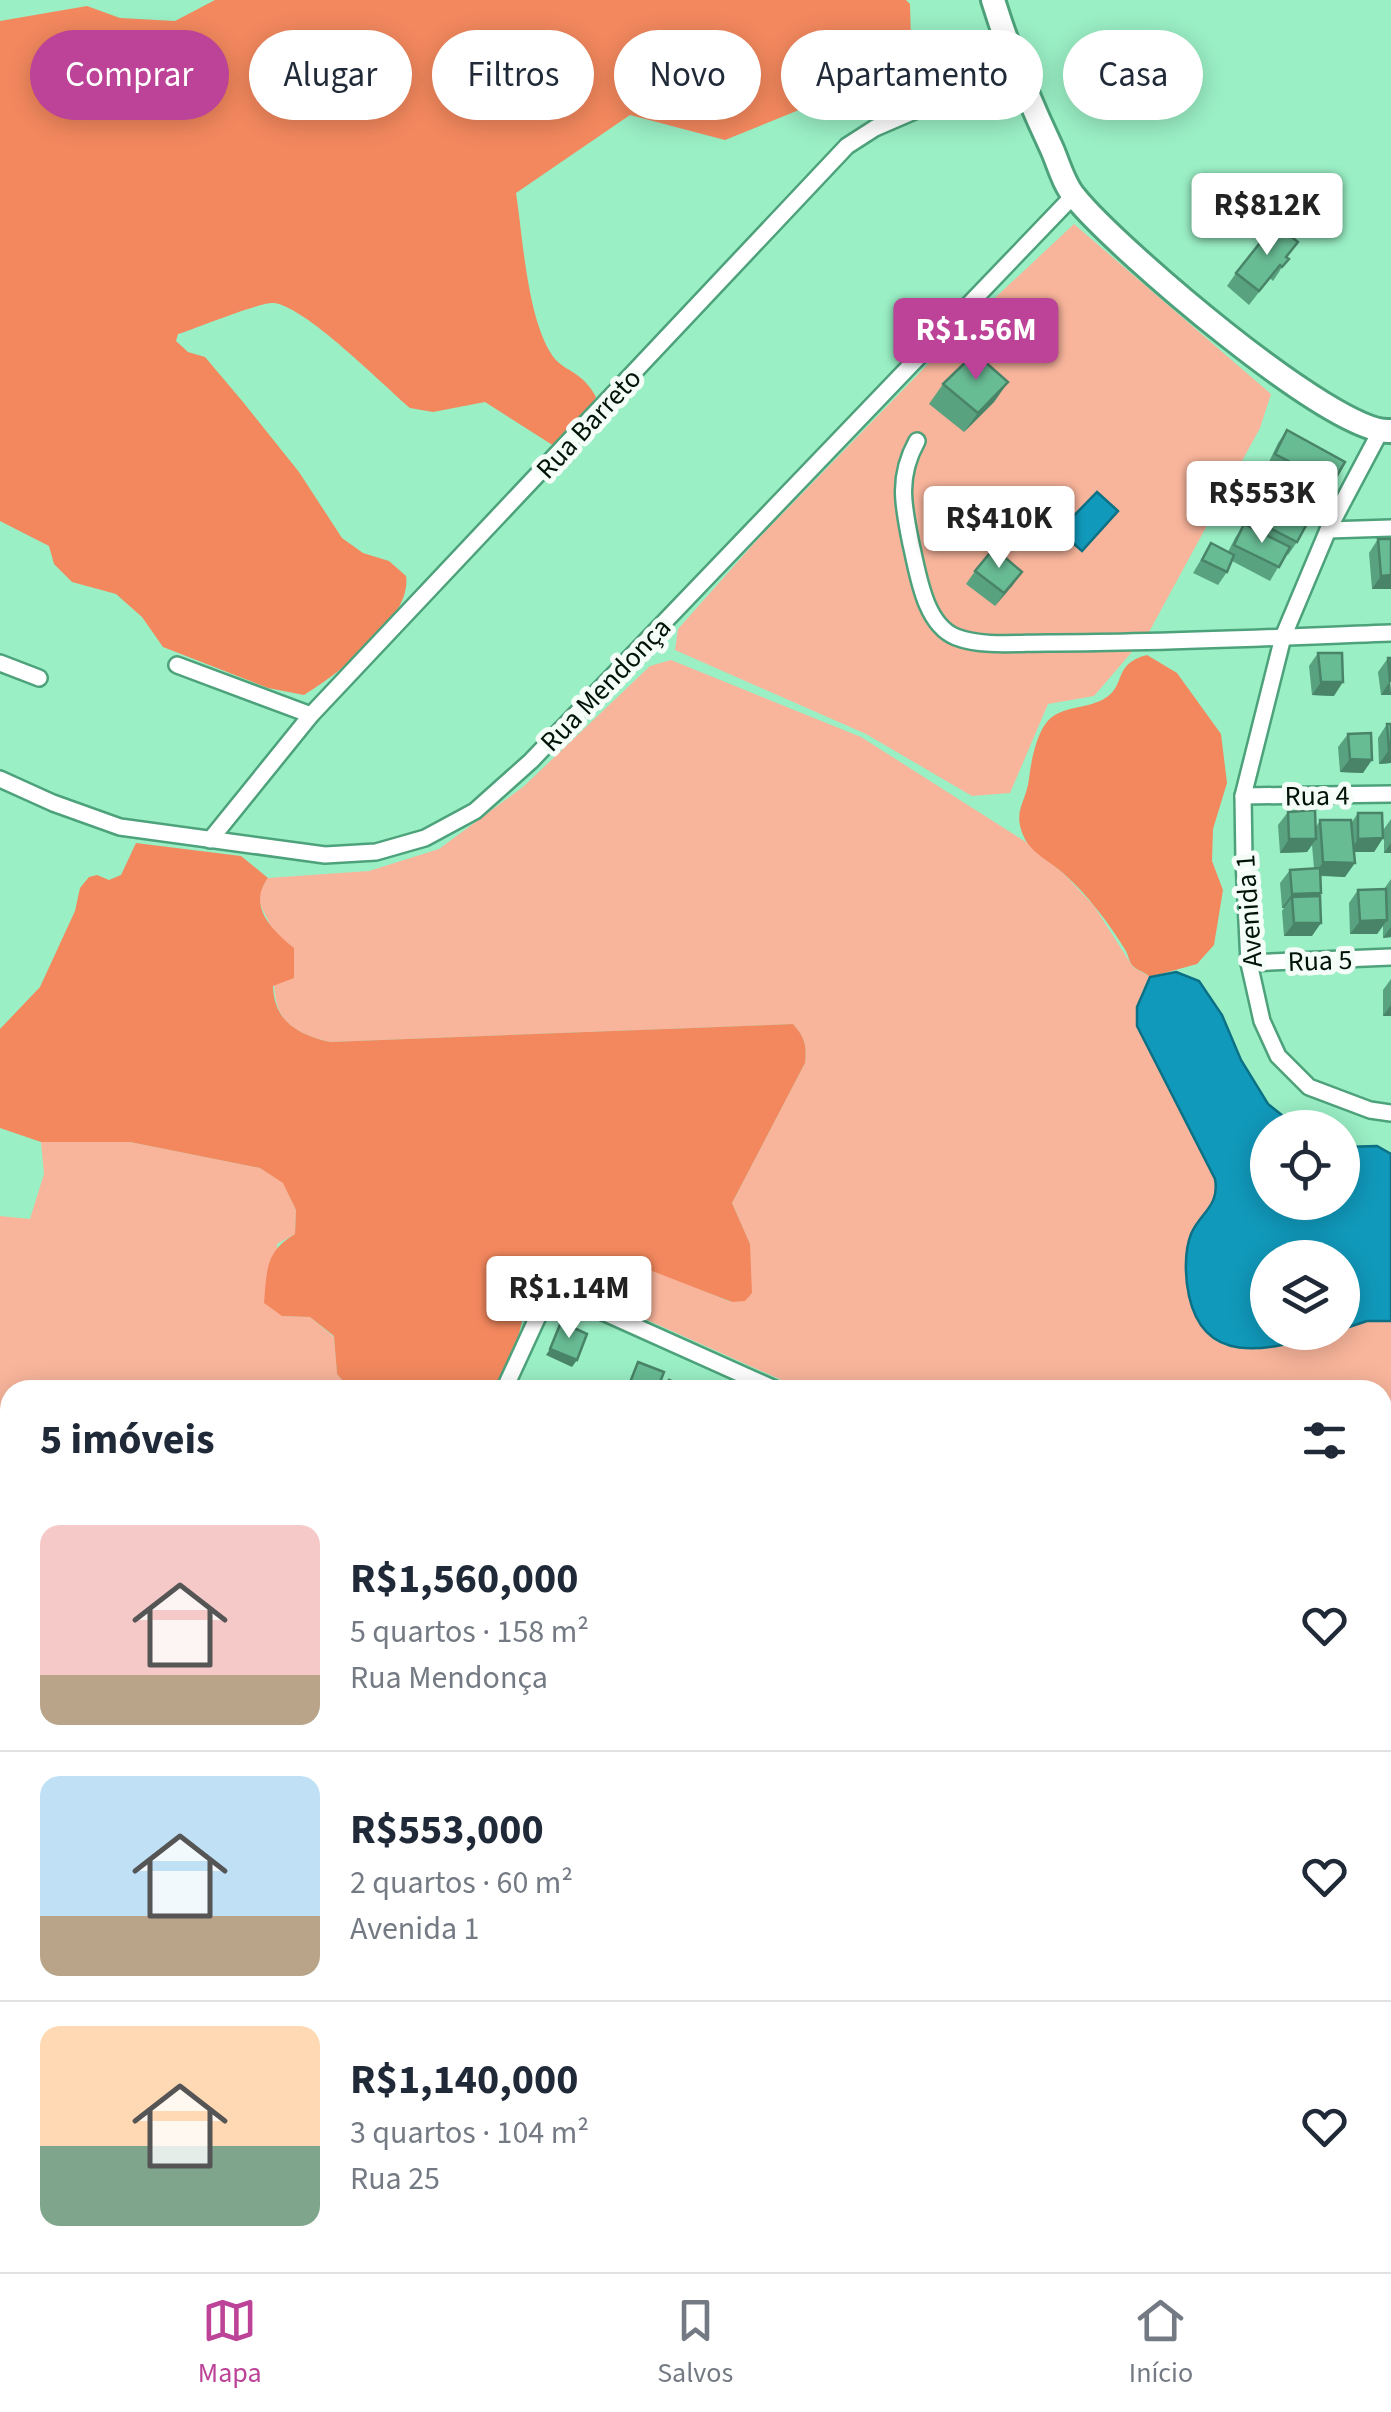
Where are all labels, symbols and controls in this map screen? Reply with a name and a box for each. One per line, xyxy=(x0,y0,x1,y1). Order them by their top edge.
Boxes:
chip: Comprar xyxy=(30,30,229,120)
chip: Alugar xyxy=(249,30,412,120)
chip: Filtros xyxy=(432,30,594,120)
chip: Novo xyxy=(614,30,761,120)
chip: Apartamento xyxy=(781,30,1043,120)
chip: Casa xyxy=(1063,30,1203,120)
pin: R$812K xyxy=(1186,173,1348,258)
text: R$812K xyxy=(1214,182,1320,228)
pin: R$1.56M xyxy=(884,298,1068,383)
text: R$1.56M xyxy=(915,307,1037,353)
street label: Rua Barreto xyxy=(527,359,651,488)
pin: R$553K xyxy=(1181,461,1343,546)
text: R$553K xyxy=(1209,470,1315,516)
pin: R$410K xyxy=(918,486,1080,571)
text: R$410K xyxy=(946,495,1052,541)
street label: Rua Mendonça xyxy=(531,609,680,761)
street label: Rua 4 xyxy=(1284,775,1350,817)
street label: Avenida 1 xyxy=(1225,853,1273,969)
street label: Rua 5 xyxy=(1287,940,1353,982)
map controls xyxy=(1250,1110,1360,1350)
button: locate xyxy=(1250,1110,1360,1220)
button: layers xyxy=(1250,1240,1360,1350)
pin: R$1.14M xyxy=(477,1256,661,1341)
text: R$1.14M xyxy=(508,1265,630,1311)
text: 5 imóveis xyxy=(40,1410,215,1470)
icon: filters xyxy=(1297,1413,1352,1468)
text: R$1,560,000 xyxy=(350,1549,578,1609)
icon: home xyxy=(120,1565,240,1685)
icon: heart xyxy=(1297,1598,1352,1653)
text: 5 quartos · 158 m² xyxy=(350,1609,589,1655)
text: Rua Mendonça xyxy=(350,1655,548,1701)
text: R$553,000 xyxy=(350,1800,544,1860)
icon: home xyxy=(120,1816,240,1936)
icon: heart xyxy=(1297,1849,1352,1904)
text: 2 quartos · 60 m² xyxy=(350,1860,573,1906)
text: Avenida 1 xyxy=(350,1906,479,1952)
text: R$1,140,000 xyxy=(350,2050,578,2110)
icon: home xyxy=(120,2066,240,2186)
icon: heart xyxy=(1297,2099,1352,2154)
text: 3 quartos · 104 m² xyxy=(350,2110,589,2156)
text: Rua 25 xyxy=(350,2156,440,2202)
tab: Mapa xyxy=(198,2293,262,2393)
tab: Salvos xyxy=(657,2293,733,2393)
tab: Início xyxy=(1129,2293,1193,2393)

